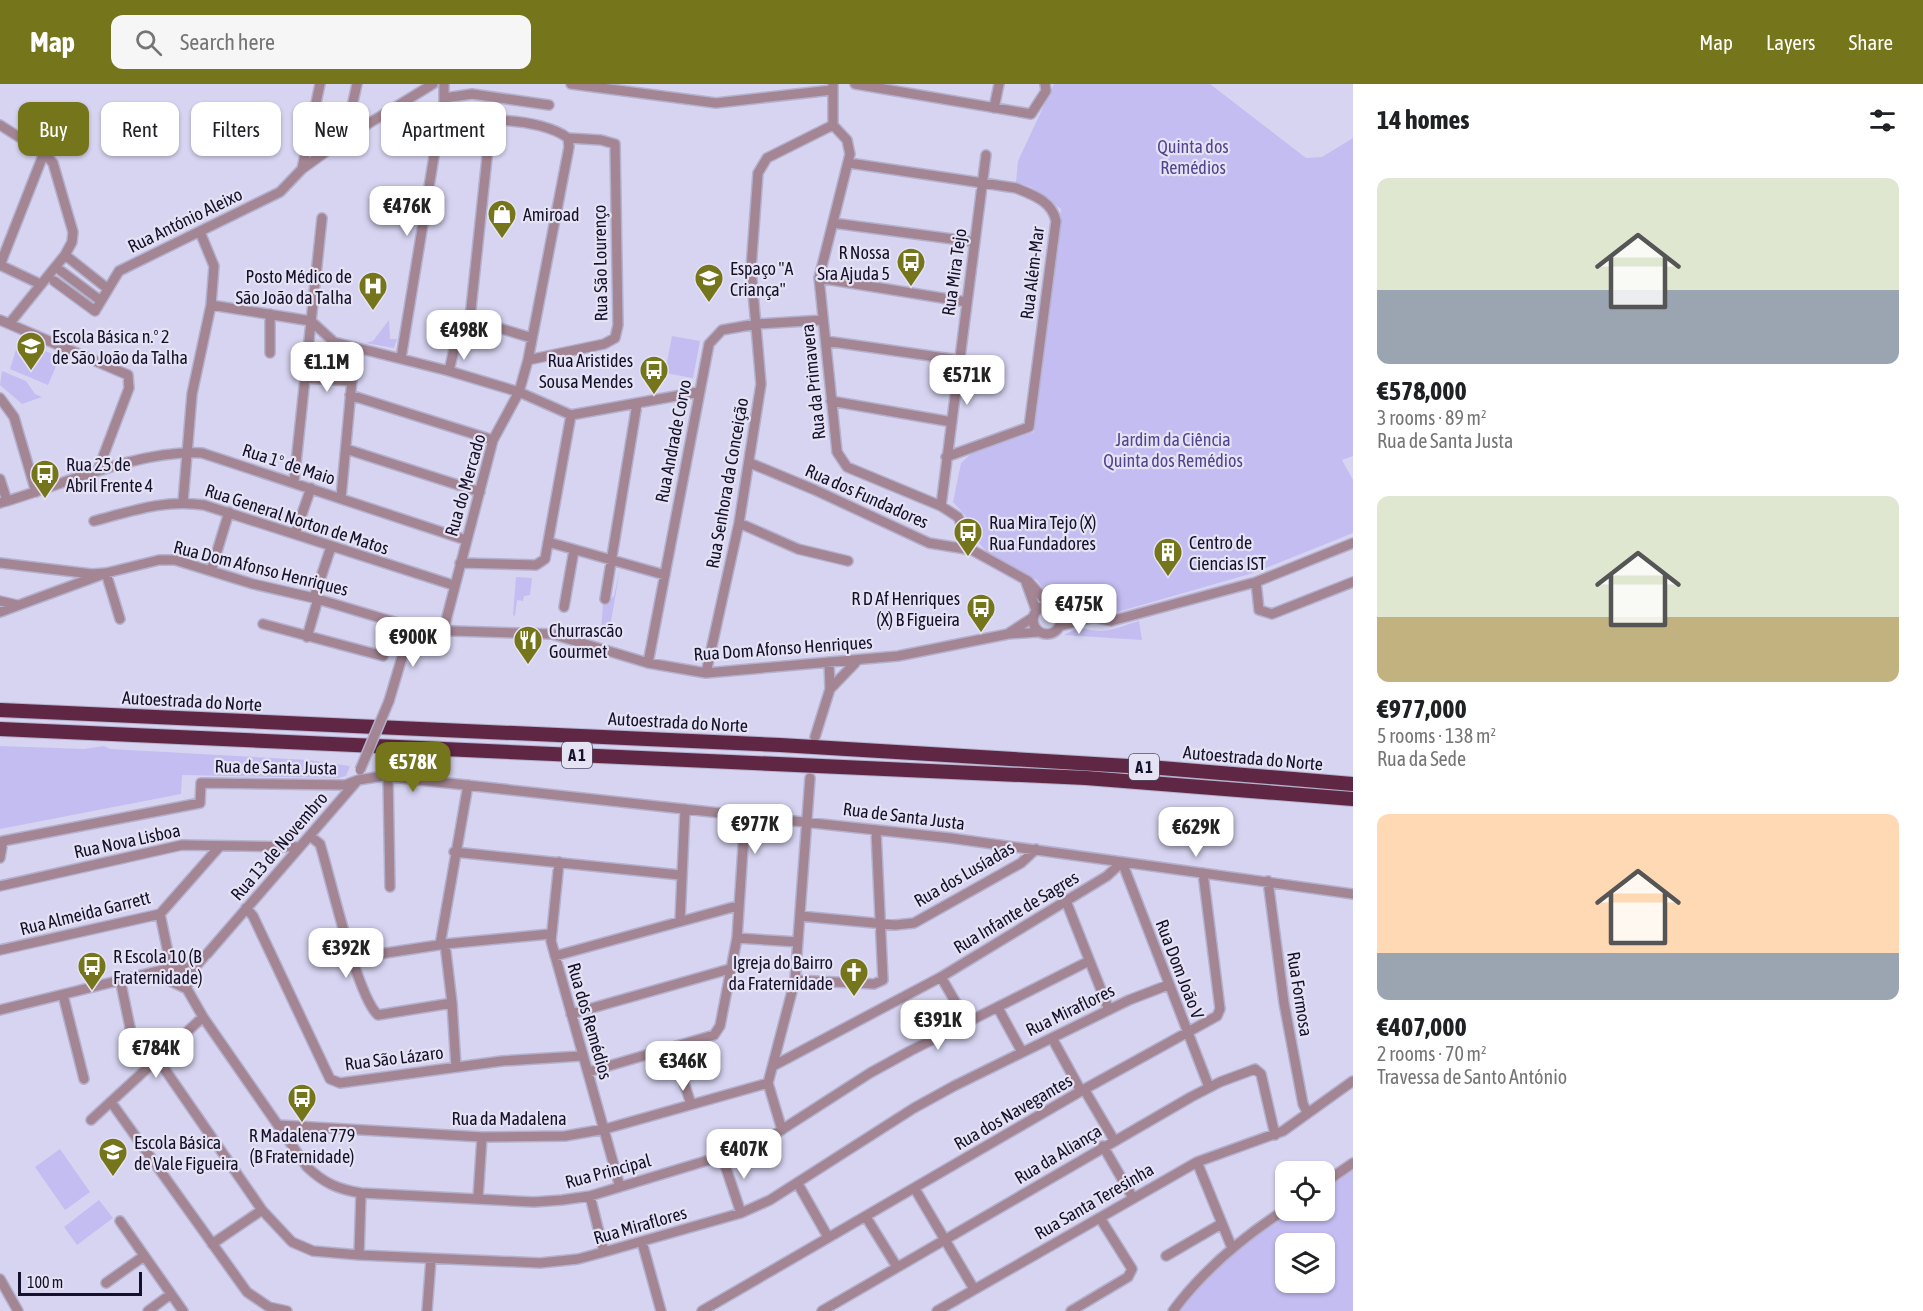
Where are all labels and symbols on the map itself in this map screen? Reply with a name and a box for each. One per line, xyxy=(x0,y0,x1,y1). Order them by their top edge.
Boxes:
park label: Quinta dos Remédios xyxy=(1157,136,1229,178)
street label: Rua António Aleixo xyxy=(124,183,246,257)
pin: €476K xyxy=(365,186,449,237)
shop icon: Amiroad xyxy=(486,198,518,240)
place label: Amiroad xyxy=(523,204,580,225)
street label: Rua São Lourenço xyxy=(588,204,612,322)
street label: Rua Além-Mar xyxy=(1016,225,1048,321)
street label: Rua Mira Tejo xyxy=(937,227,971,317)
place label: R Nossa Sra Ajuda 5 xyxy=(817,242,890,284)
bus stop icon: R Nossa Sra Ajuda 5 xyxy=(895,246,927,288)
place label: Espaço "A Criança" xyxy=(730,258,793,300)
school or university icon: Espaço "A Criança" xyxy=(693,262,725,304)
place label: Posto Médico de São João da Talha xyxy=(235,266,352,308)
hospital icon: Posto Médico de São João da Talha xyxy=(357,270,389,312)
pin: €498K xyxy=(422,310,506,361)
street label: Rua da Primavera xyxy=(796,323,830,441)
place label: Escola Básica n.º 2 de São João da Talha xyxy=(52,326,188,368)
school or university icon: Escola Básica n.º 2 de São João da Talha xyxy=(15,330,47,372)
pin: €1.1M xyxy=(285,342,369,393)
place label: Rua Aristides Sousa Mendes xyxy=(539,350,633,392)
bus stop icon: Rua Aristides Sousa Mendes xyxy=(638,354,670,396)
pin: €571K xyxy=(925,355,1009,406)
street label: Rua Andrade Corvo xyxy=(651,378,695,504)
street label: Rua Senhora da Conceição xyxy=(702,396,752,570)
park label: Jardim da Ciência Quinta dos Remédios xyxy=(1103,429,1243,471)
street label: Rua do Mercado xyxy=(440,431,490,539)
street label: Rua 1º de Maio xyxy=(240,439,338,489)
place label: Rua 25 de Abril Frente 4 xyxy=(66,454,153,496)
bus stop icon: Rua 25 de Abril Frente 4 xyxy=(29,458,61,500)
street label: Rua dos Fundadores xyxy=(802,459,932,533)
street label: Rua General Norton de Matos xyxy=(202,479,392,559)
place label: Rua Mira Tejo (X) Rua Fundadores xyxy=(989,512,1096,554)
bus stop icon: Rua Mira Tejo (X) Rua Fundadores xyxy=(952,516,984,558)
place label: Centro de Ciencias IST xyxy=(1189,532,1266,574)
street label: Rua Dom Afonso Henriques xyxy=(171,536,351,600)
building icon: Centro de Ciencias IST xyxy=(1152,536,1184,578)
pin: €475K xyxy=(1037,584,1121,635)
place label: R D Af Henriques (X) B Figueira xyxy=(851,588,960,630)
bus stop icon: R D Af Henriques (X) B Figueira xyxy=(965,592,997,634)
pin: €900K xyxy=(371,617,455,668)
place label: Churrascão Gourmet xyxy=(549,620,623,662)
restaurant icon: Churrascão Gourmet xyxy=(512,624,544,666)
street label: Rua Dom Afonso Henriques xyxy=(693,631,873,665)
street label: Autoestrada do Norte xyxy=(121,687,263,715)
street label: Autoestrada do Norte xyxy=(607,708,749,736)
street label: Autoestrada do Norte xyxy=(1182,741,1324,775)
pin: €578K xyxy=(371,742,455,793)
road number: A 1 xyxy=(562,742,592,768)
road number: A 1 xyxy=(1129,754,1159,780)
street label: Rua de Santa Justa xyxy=(214,755,338,779)
street label: Rua 13 de Novembro xyxy=(226,788,332,904)
street label: Rua de Santa Justa xyxy=(842,798,966,834)
pin: €977K xyxy=(713,804,797,855)
pin: €629K xyxy=(1154,807,1238,858)
street label: Rua Nova Lisboa xyxy=(72,819,182,863)
street label: Rua dos Lusíadas xyxy=(910,837,1018,911)
street label: Rua Infante de Sagres xyxy=(950,866,1082,958)
street label: Rua Almeida Garrett xyxy=(18,887,152,939)
street label: Rua Dom João V xyxy=(1151,916,1209,1022)
pin: €392K xyxy=(304,928,388,979)
place label: R Escola 10 (B Fraternidade) xyxy=(113,946,203,988)
bus stop icon: R Escola 10 (B Fraternidade) xyxy=(76,950,108,992)
street label: Rua Formosa xyxy=(1283,950,1317,1038)
place label: Igreja do Bairro da Fraternidade xyxy=(728,952,833,994)
church icon: Igreja do Bairro da Fraternidade xyxy=(838,956,870,998)
street label: Rua dos Remédios xyxy=(563,960,617,1082)
street label: Rua Miraflores xyxy=(1022,980,1118,1040)
pin: €391K xyxy=(896,1000,980,1051)
pin: €784K xyxy=(114,1028,198,1079)
pin: €346K xyxy=(641,1041,725,1092)
street label: Rua São Lázaro xyxy=(343,1042,445,1074)
street label: Rua dos Navegantes xyxy=(950,1070,1076,1154)
bus stop icon: R Madalena 779 (B Fraternidade) xyxy=(286,1082,318,1124)
street label: Rua da Madalena xyxy=(451,1108,567,1129)
street label: Rua da Aliança xyxy=(1011,1120,1105,1188)
place label: R Madalena 779 (B Fraternidade) xyxy=(249,1125,355,1167)
pin: €407K xyxy=(702,1129,786,1180)
place label: Escola Básica de Vale Figueira xyxy=(134,1132,239,1174)
school or university icon: Escola Básica de Vale Figueira xyxy=(97,1136,129,1178)
street label: Rua Principal xyxy=(563,1149,653,1193)
street label: Rua Santa Teresinha xyxy=(1031,1158,1157,1244)
street label: Rua Miraflores xyxy=(591,1202,689,1248)
scale bar xyxy=(18,1269,142,1296)

